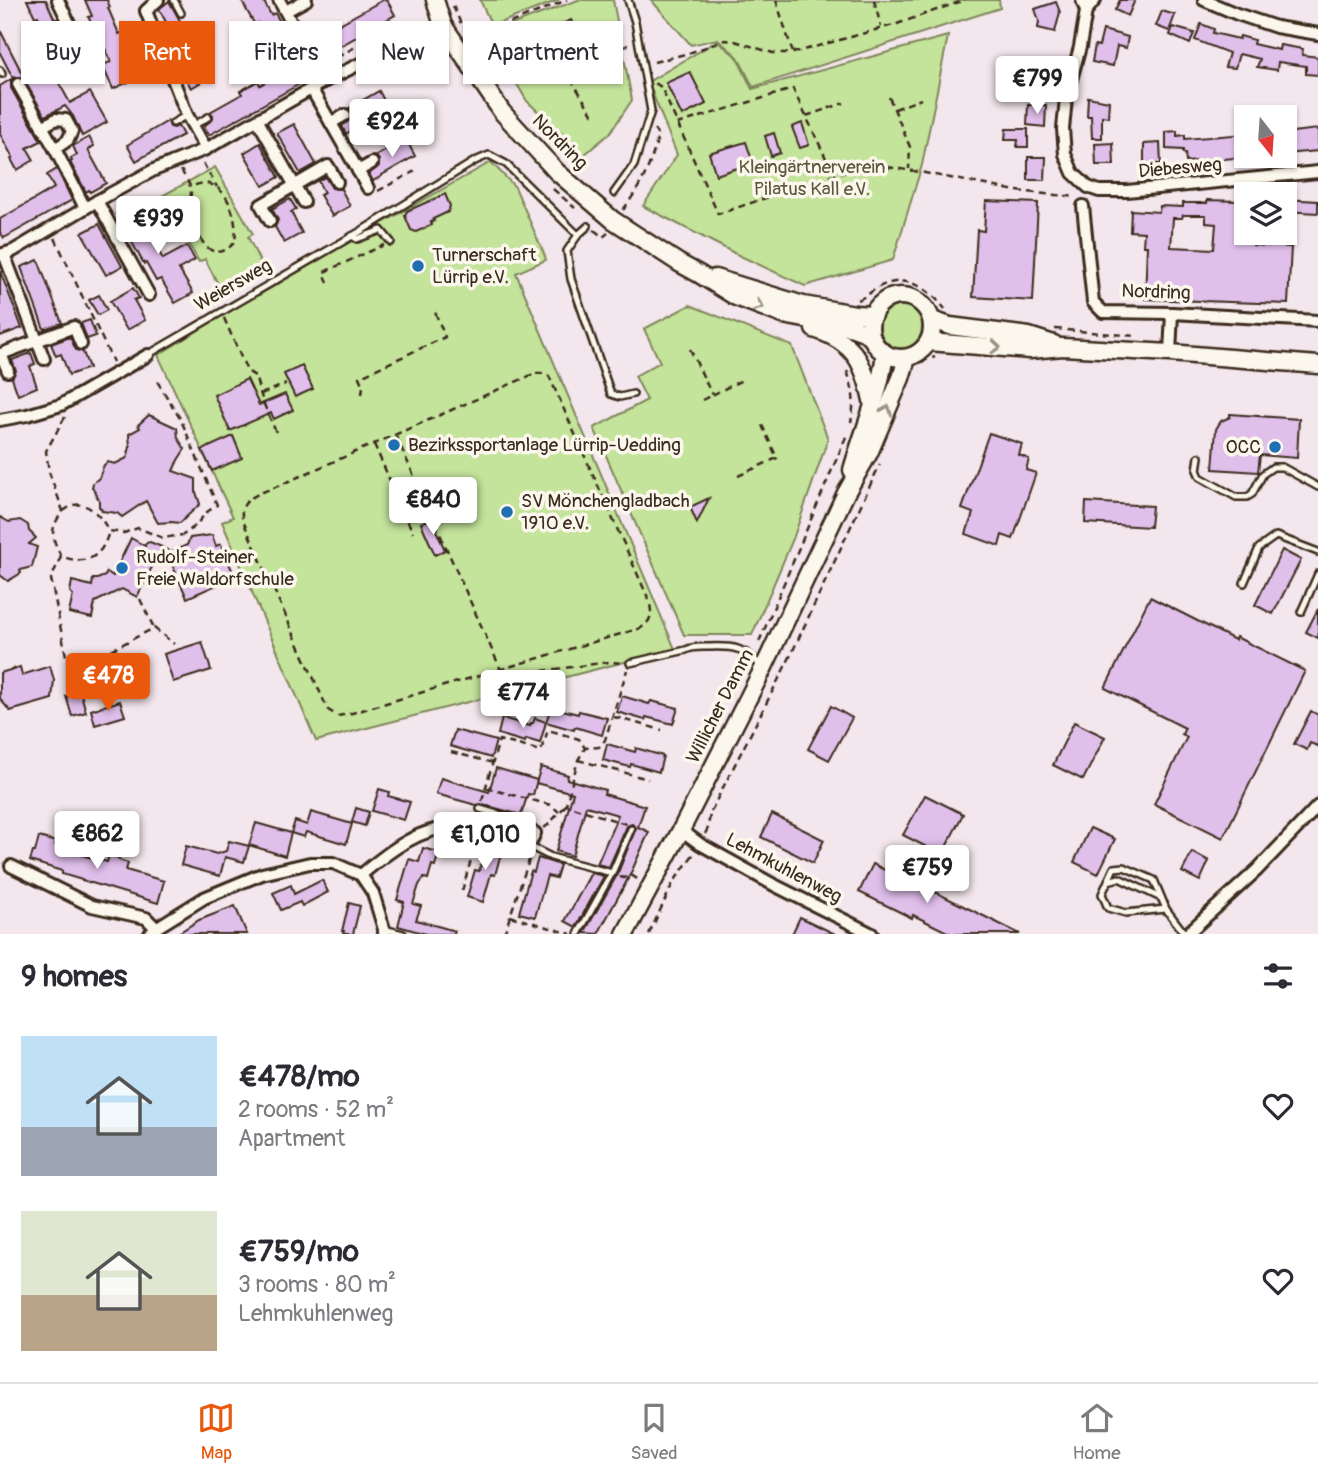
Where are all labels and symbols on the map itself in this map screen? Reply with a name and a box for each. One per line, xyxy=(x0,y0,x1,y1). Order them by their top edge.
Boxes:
pin: €799 xyxy=(996,57,1078,116)
pin: €924 xyxy=(351,100,433,159)
north arrow xyxy=(1234,105,1297,168)
street label: Nordring xyxy=(527,109,593,175)
street label: Diebesweg xyxy=(1137,152,1223,184)
park label: Kleingärtnerverein Pilatus Kall e.V. xyxy=(739,155,885,201)
pin: €939 xyxy=(117,196,199,256)
place label: Turnerschaft Lürrip e.V. xyxy=(432,243,537,289)
street label: Weiersweg xyxy=(190,253,276,317)
marker: Turnerschaft Lürrip e.V. xyxy=(410,258,426,274)
street label: Nordring xyxy=(1121,279,1191,305)
one-way arrow xyxy=(753,298,765,312)
one-way arrow xyxy=(991,339,1002,354)
one-way arrow xyxy=(879,404,893,416)
place label: Bezirkssportanlage Lürrip-Uedding xyxy=(408,433,681,457)
place label: OCC xyxy=(1225,435,1261,459)
marker: Bezirkssportanlage Lürrip-Uedding xyxy=(386,437,402,453)
marker: OCC xyxy=(1267,439,1283,455)
pin: €840 xyxy=(392,477,474,537)
place label: SV Mönchengladbach 1910 e.V. xyxy=(521,489,690,535)
marker: SV Mönchengladbach 1910 e.V. xyxy=(499,504,515,520)
place label: Rudolf-Steiner Freie Waldorfschule xyxy=(136,545,294,591)
marker: Rudolf-Steiner Freie Waldorfschule xyxy=(114,560,130,576)
street label: Willicher Damm xyxy=(681,645,759,767)
pin: €478 xyxy=(67,654,149,713)
pin: €774 xyxy=(482,670,564,730)
pin: €862 xyxy=(56,812,138,871)
pin: €1,010 xyxy=(428,812,542,872)
street label: Lehmkuhlenweg xyxy=(722,827,846,909)
pin: €759 xyxy=(886,846,968,905)

